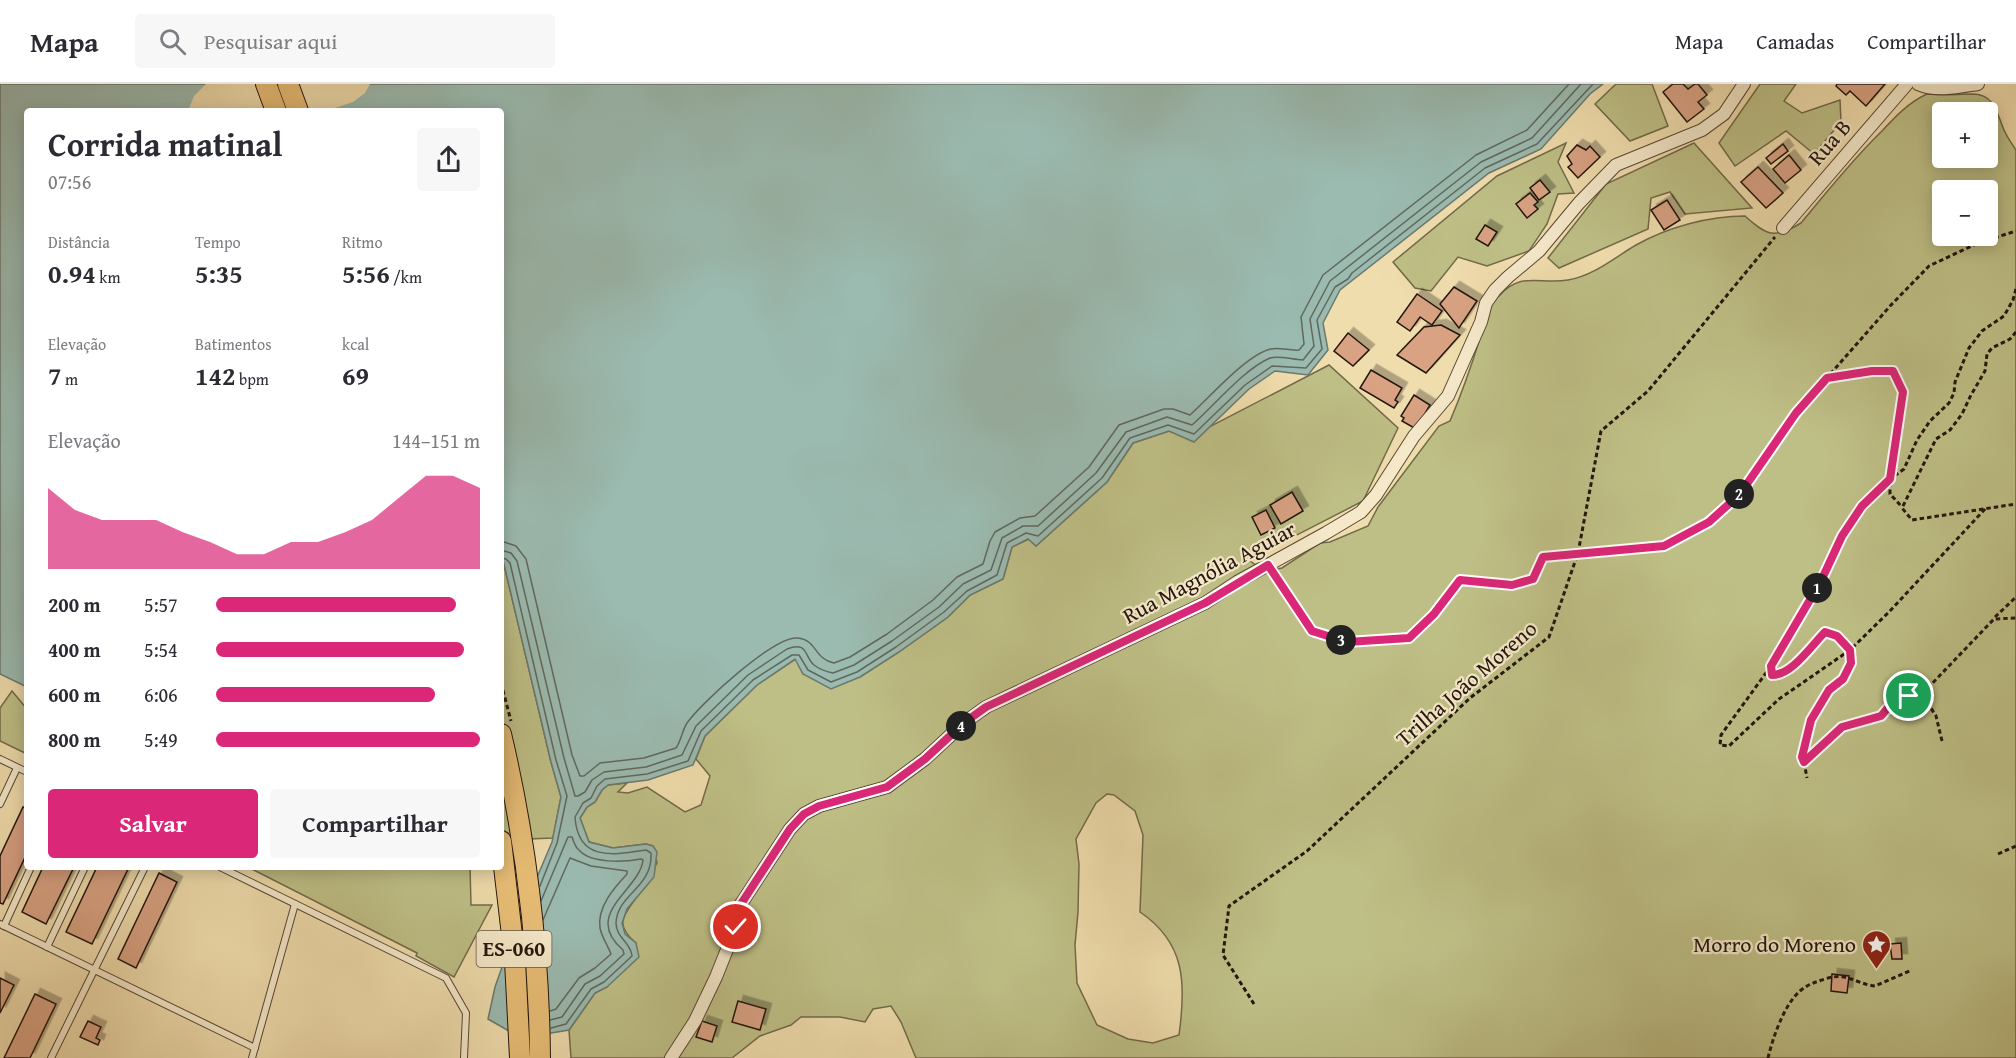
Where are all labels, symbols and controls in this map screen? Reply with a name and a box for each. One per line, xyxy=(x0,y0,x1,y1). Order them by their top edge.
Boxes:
search box xyxy=(135,14,555,68)
text: Mapa xyxy=(30,21,99,62)
icon: search xyxy=(156,25,189,58)
text: Pesquisar aqui xyxy=(204,25,337,57)
text: Mapa xyxy=(1675,26,1723,57)
text: Camadas xyxy=(1756,26,1834,57)
text: Compartilhar xyxy=(1867,26,1986,57)
map controls xyxy=(1932,102,1998,246)
button: + xyxy=(1932,102,1998,168)
street label: Rua B xyxy=(1800,112,1858,172)
text: Corrida matinal xyxy=(48,120,282,168)
button: share xyxy=(417,128,480,191)
text: 07:56 xyxy=(48,167,91,196)
button: − xyxy=(1932,180,1998,246)
text: Distância xyxy=(48,230,110,254)
text: Tempo xyxy=(195,230,241,254)
text: Ritmo xyxy=(342,230,383,254)
text: 0.94 xyxy=(48,254,96,293)
text: 5:35 xyxy=(195,254,243,293)
text: 5:56 xyxy=(342,254,390,293)
text: km xyxy=(96,265,120,289)
text: /km xyxy=(390,265,422,289)
text: Elevação xyxy=(48,332,106,356)
text: Batimentos xyxy=(195,332,272,356)
text: kcal xyxy=(342,332,369,356)
text: 7 xyxy=(48,356,61,395)
text: 142 xyxy=(195,356,235,395)
text: 69 xyxy=(342,356,369,395)
text: m xyxy=(61,367,78,391)
text: bpm xyxy=(235,367,269,391)
text: Elevação xyxy=(48,426,121,455)
text: 144–151 m xyxy=(392,426,480,455)
pin: 2 xyxy=(1724,479,1754,509)
text: 2 xyxy=(1735,482,1743,506)
street label: Rua Magnólia Aguiar xyxy=(1117,513,1301,631)
pin: 1 xyxy=(1802,573,1832,603)
text: 1 xyxy=(1813,576,1821,600)
text: 200 m xyxy=(48,590,101,619)
text: 5:57 xyxy=(144,590,178,619)
street label: Trilha João Moreno xyxy=(1388,613,1544,753)
pin: 3 xyxy=(1326,625,1356,655)
text: 3 xyxy=(1337,628,1345,652)
text: 400 m xyxy=(48,635,101,664)
text: 5:54 xyxy=(144,635,178,664)
pin xyxy=(1883,670,1934,721)
icon: arrive xyxy=(1892,679,1925,712)
text: 600 m xyxy=(48,680,101,709)
text: 6:06 xyxy=(144,680,178,709)
pin: 4 xyxy=(946,711,976,741)
text: 4 xyxy=(957,714,965,738)
text: 800 m xyxy=(48,725,101,754)
text: 5:49 xyxy=(144,725,178,754)
button: Salvar xyxy=(48,789,258,858)
button: Compartilhar xyxy=(270,789,480,858)
pin xyxy=(710,901,761,952)
icon: check xyxy=(719,910,752,943)
place label: Morro do Moreno xyxy=(1693,928,1856,960)
place icon: Morro do Moreno xyxy=(1861,928,1893,970)
road number: ES-060 xyxy=(476,931,552,967)

